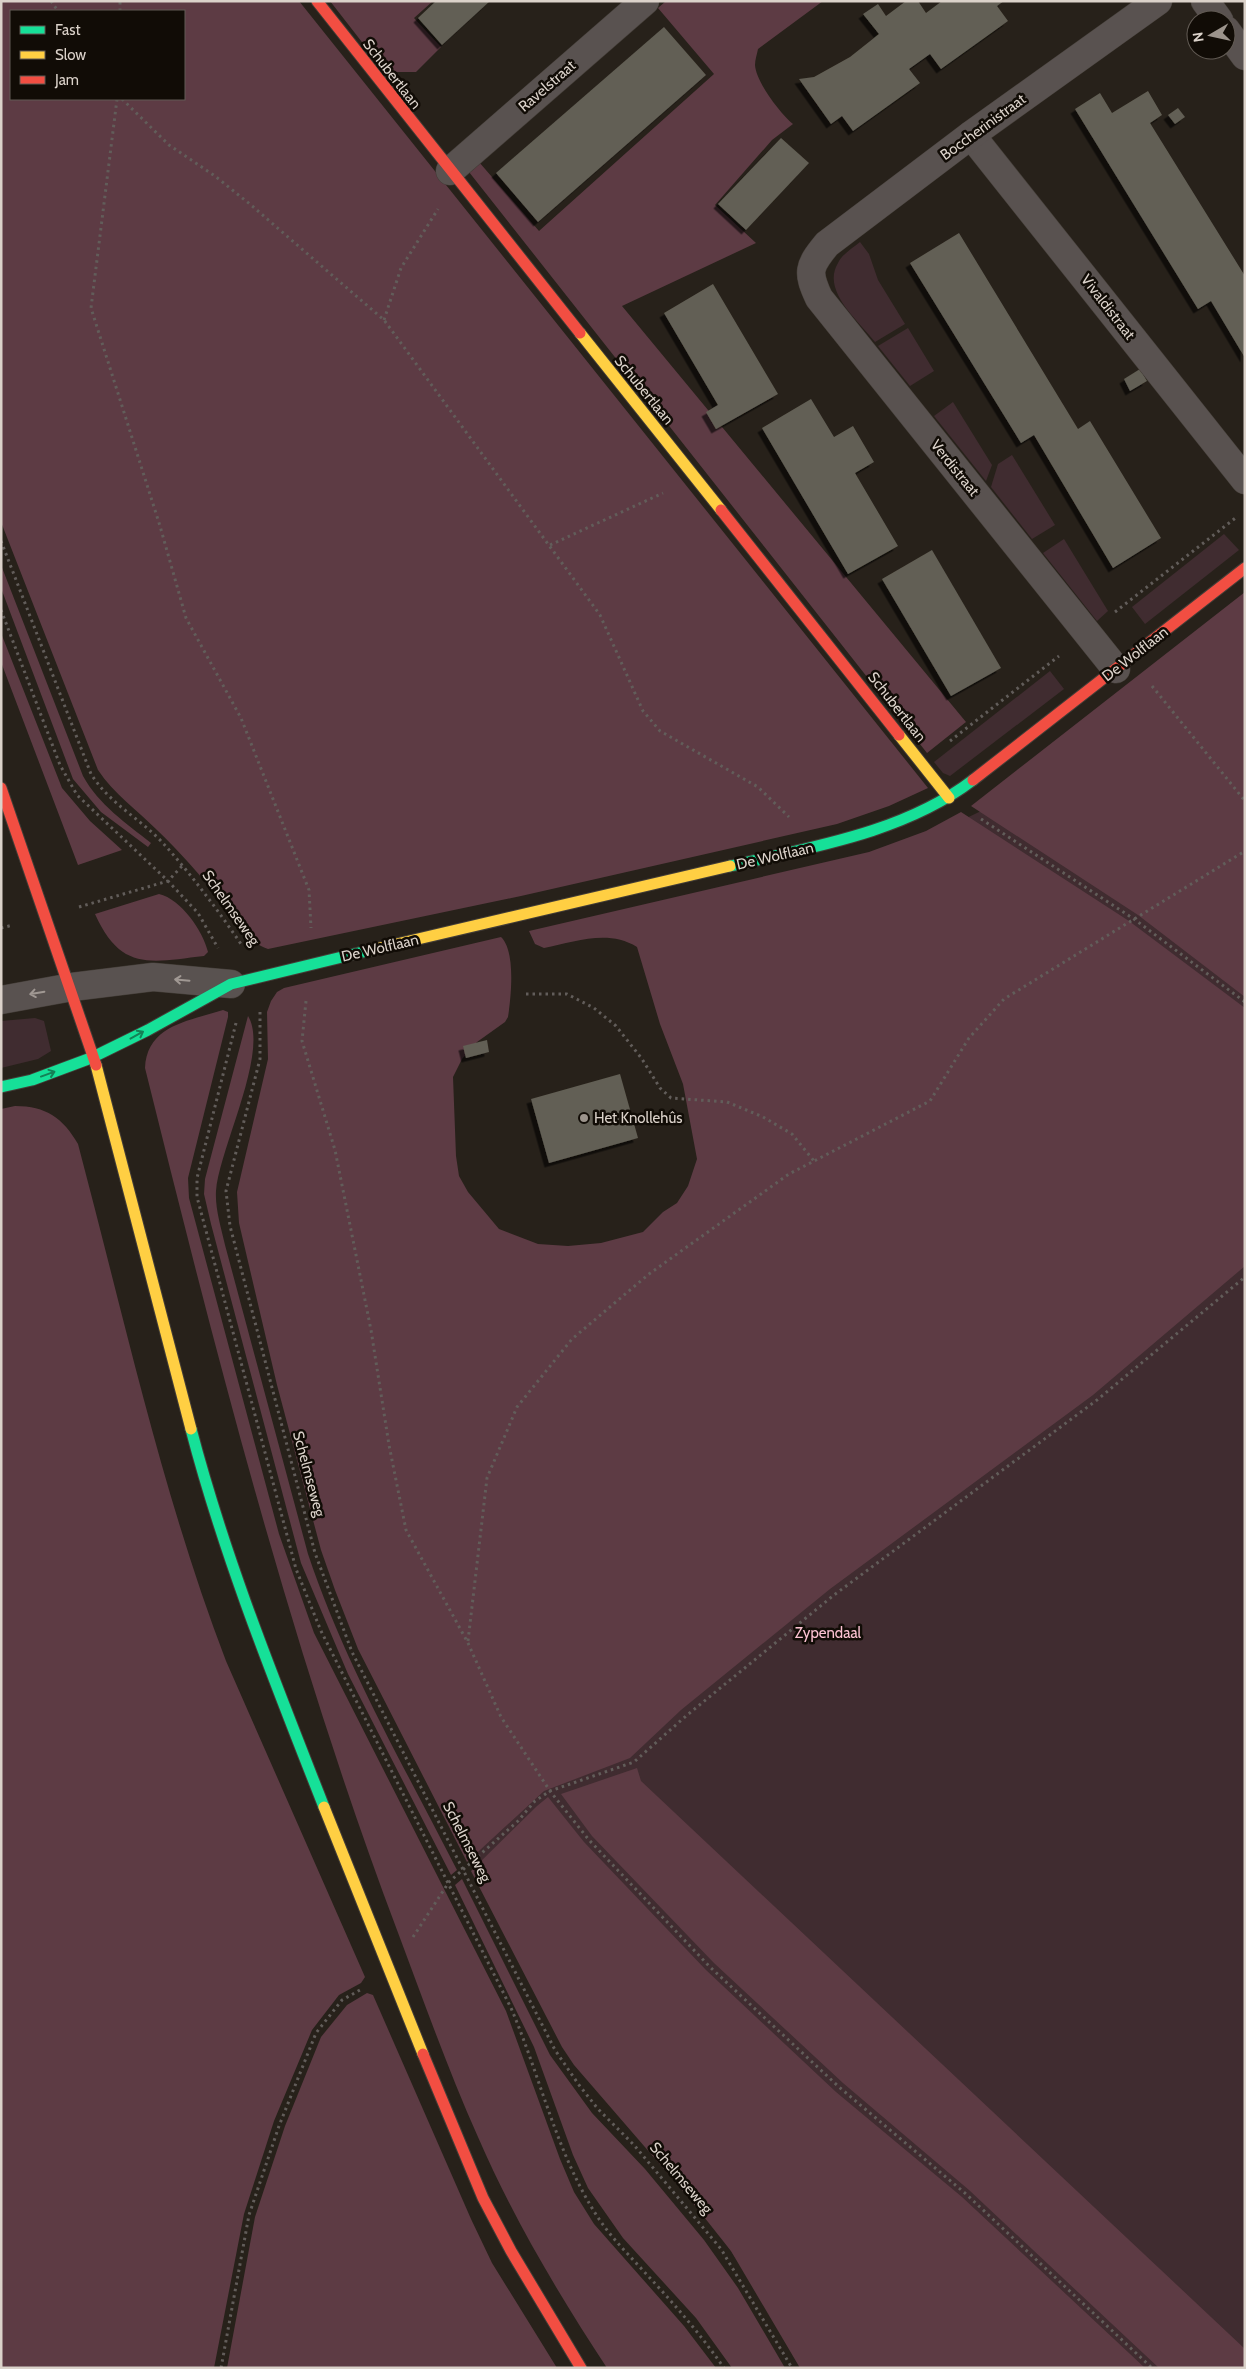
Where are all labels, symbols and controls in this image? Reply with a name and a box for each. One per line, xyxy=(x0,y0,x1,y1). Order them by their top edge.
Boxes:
legend xyxy=(10,10,185,100)
north arrow xyxy=(1186,10,1236,60)
text: Fast xyxy=(55,21,80,39)
text: N xyxy=(1188,31,1208,43)
street label: Schubertlaan xyxy=(359,35,425,113)
text: Slow xyxy=(55,46,86,64)
street label: Ravelstraat xyxy=(515,56,579,116)
text: Jam xyxy=(54,71,79,89)
street label: Boccherinistraat xyxy=(937,90,1029,164)
street label: Vivaldistraat xyxy=(1077,271,1139,343)
street label: Schubertlaan xyxy=(611,352,677,428)
street label: Verdistraat xyxy=(927,436,983,500)
street label: De Wolflaan xyxy=(1099,623,1171,685)
street label: Schubertlaan xyxy=(864,668,930,746)
street label: De Wolflaan xyxy=(735,838,815,874)
street label: Schelmseweg xyxy=(198,867,264,950)
street label: De Wolflaan xyxy=(340,930,420,966)
one-way arrow xyxy=(174,975,190,984)
one-way arrow xyxy=(29,989,45,999)
one-way arrow xyxy=(129,1030,144,1039)
one-way arrow xyxy=(40,1069,56,1079)
place label: Het Knollehûs xyxy=(594,1109,683,1127)
marker: Het Knollehûs xyxy=(578,1112,590,1124)
street label: Schelmseweg xyxy=(289,1429,329,1519)
park label: Zypendaal xyxy=(795,1624,862,1642)
street label: Schelmseweg xyxy=(439,1799,495,1886)
street label: Schelmseweg xyxy=(646,2139,716,2218)

